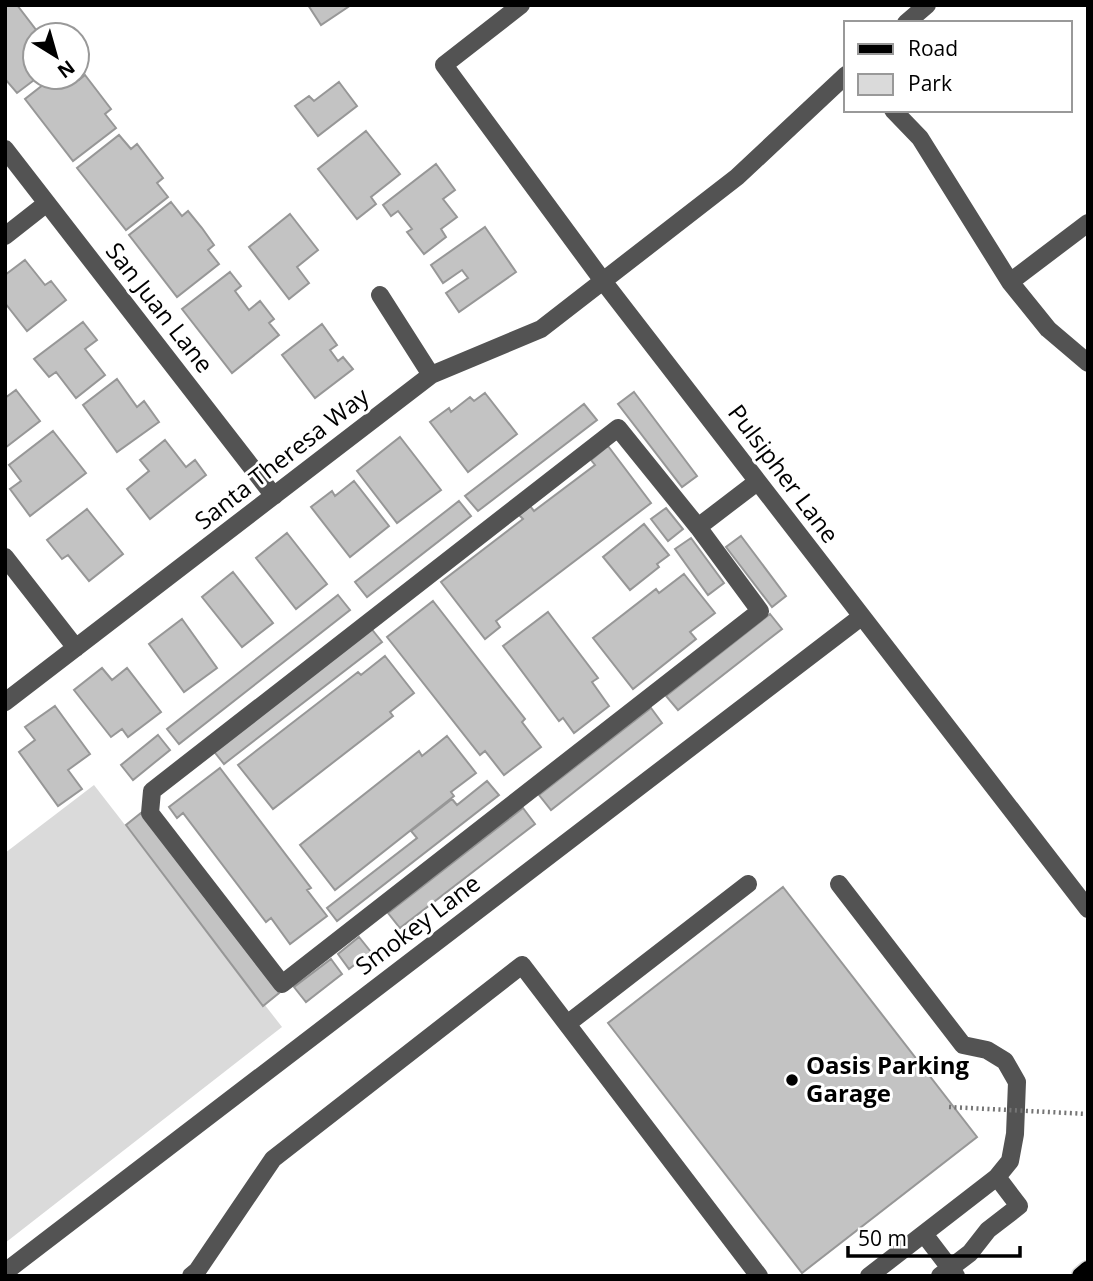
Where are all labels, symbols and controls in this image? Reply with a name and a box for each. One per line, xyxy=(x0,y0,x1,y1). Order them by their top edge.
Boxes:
north arrow xyxy=(21,21,91,91)
legend xyxy=(844,21,1072,112)
text: Road xyxy=(908,34,958,62)
text: N xyxy=(52,55,80,85)
text: Park xyxy=(908,69,952,97)
street label: San Juan Lane xyxy=(99,235,222,379)
street label: Santa Theresa Way xyxy=(187,379,376,536)
street label: Pulsipher Lane xyxy=(721,397,847,549)
street label: Smokey Lane xyxy=(348,866,486,982)
place label: Oasis Parking Garage xyxy=(806,1048,969,1109)
marker: Oasis Parking Garage xyxy=(784,1072,800,1088)
scale bar xyxy=(848,1214,1020,1258)
text: 50 m xyxy=(858,1224,907,1252)

